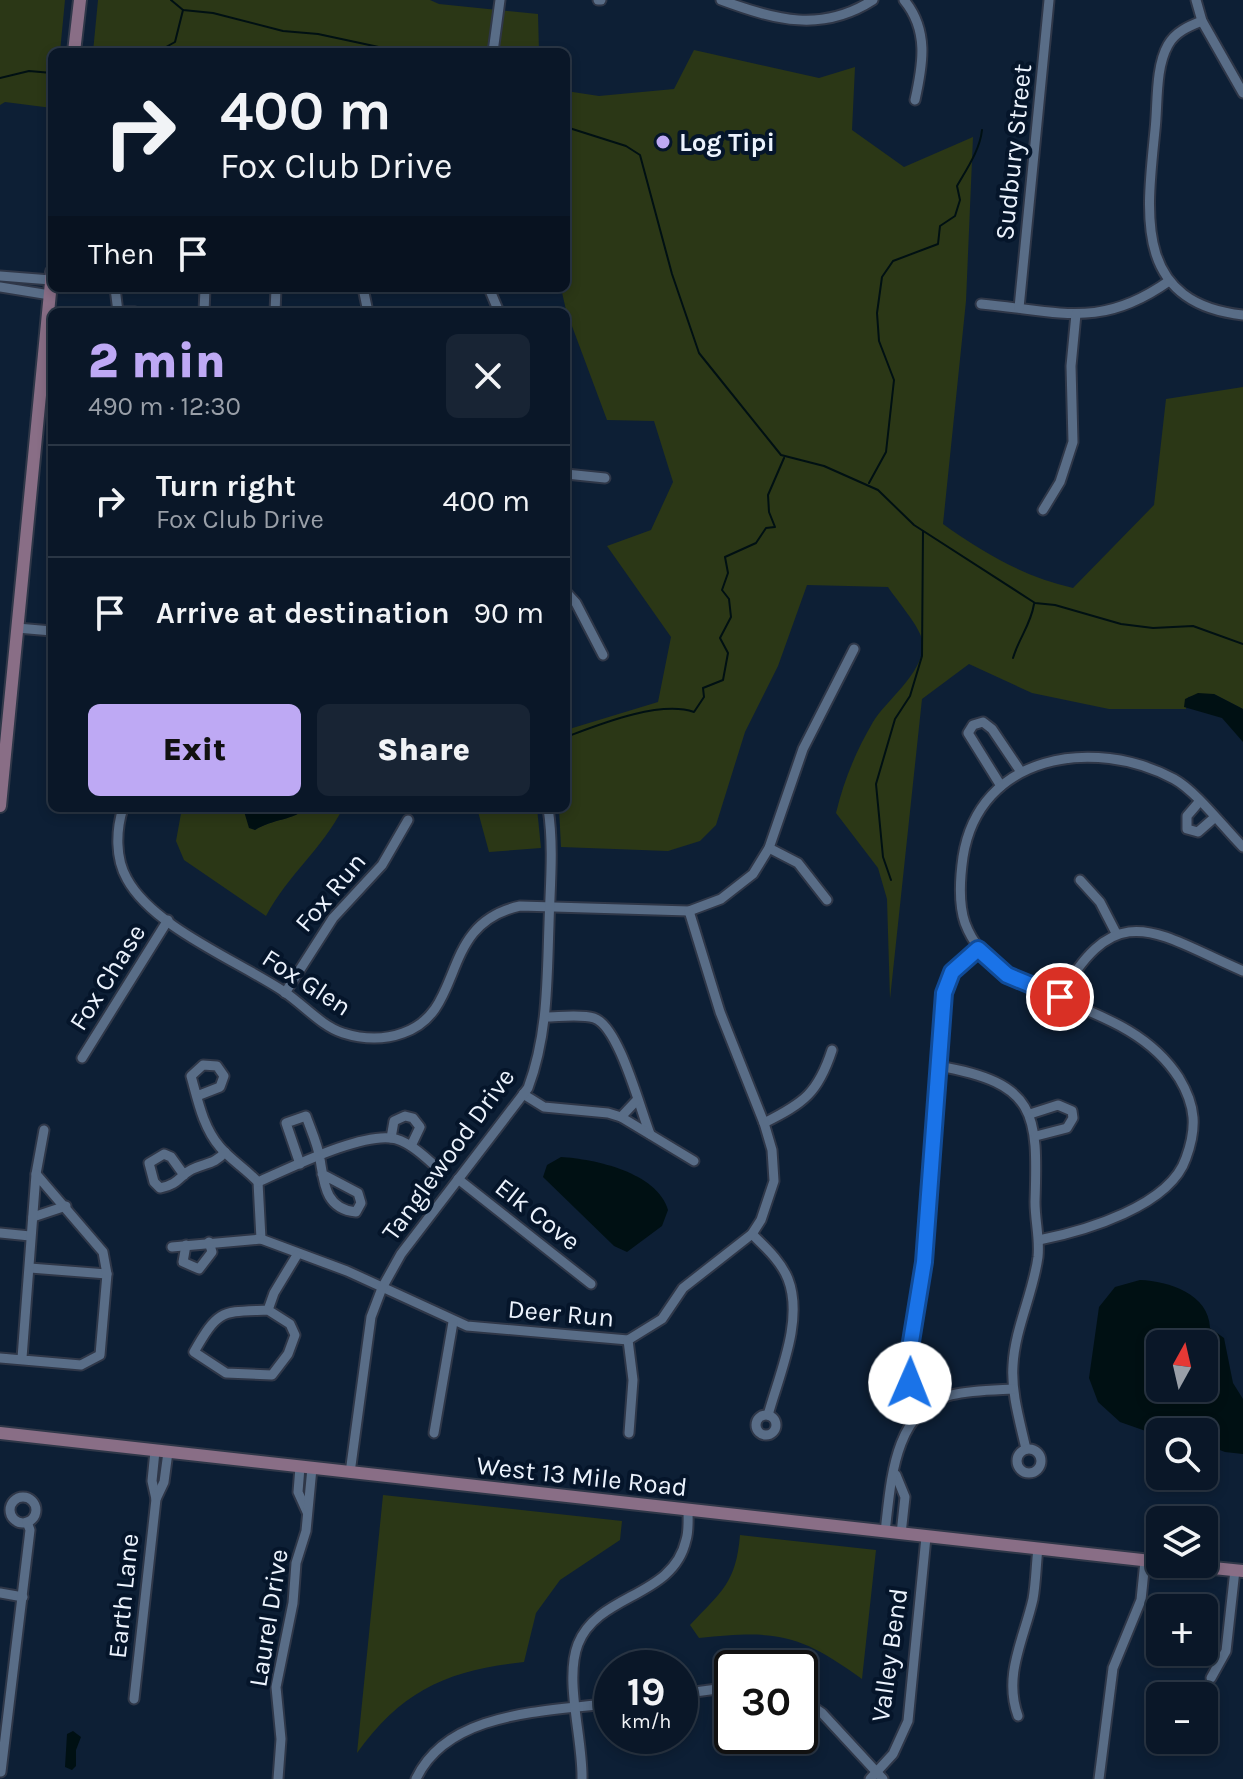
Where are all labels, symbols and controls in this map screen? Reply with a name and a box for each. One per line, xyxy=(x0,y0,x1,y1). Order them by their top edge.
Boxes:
street label: Sudbury Street xyxy=(989,62,1038,242)
text: 400 m xyxy=(220,78,391,143)
icon: right xyxy=(88,80,192,184)
place label: Log Tipi xyxy=(679,127,775,158)
marker: Log Tipi xyxy=(654,133,672,151)
text: Fox Club Drive xyxy=(220,145,452,187)
icon: arrive xyxy=(171,232,215,276)
text: Then xyxy=(88,236,155,272)
text: 2 min xyxy=(88,333,226,389)
button: close xyxy=(446,334,530,418)
text: 490 m · 12:30 xyxy=(88,391,241,422)
text: Turn right xyxy=(156,468,296,504)
icon: right xyxy=(88,479,132,523)
text: 400 m xyxy=(442,483,530,519)
text: Fox Club Drive xyxy=(156,504,324,535)
icon: arrive xyxy=(88,591,132,635)
text: Arrive at destination xyxy=(156,595,450,631)
text: 90 m xyxy=(474,595,544,631)
button: Exit xyxy=(88,704,301,796)
button: Share xyxy=(317,704,530,796)
street label: Fox Run xyxy=(288,846,372,938)
street label: Fox Chase xyxy=(63,918,152,1036)
street label: Fox Glen xyxy=(256,942,357,1023)
pin xyxy=(1026,963,1094,1031)
icon: arrive xyxy=(1038,975,1082,1019)
street label: Tanglewood Drive xyxy=(375,1062,521,1247)
street label: Elk Cove xyxy=(489,1172,586,1257)
street label: Deer Run xyxy=(506,1293,616,1334)
north arrow xyxy=(1146,1330,1218,1402)
map controls xyxy=(1146,1330,1218,1754)
position arrow xyxy=(868,1341,952,1425)
button: search xyxy=(1146,1418,1218,1490)
street label: West 13 Mile Road xyxy=(475,1450,689,1503)
button: layers xyxy=(1146,1506,1218,1578)
street label: Earth Lane xyxy=(102,1532,145,1660)
street label: Laurel Drive xyxy=(242,1547,295,1689)
street label: Valley Bend xyxy=(865,1586,914,1724)
button: + xyxy=(1146,1594,1218,1666)
speed limit sign: 30 xyxy=(714,1650,818,1754)
text: 19 xyxy=(627,1668,665,1715)
button: − xyxy=(1146,1682,1218,1754)
text: km/h xyxy=(621,1710,671,1733)

